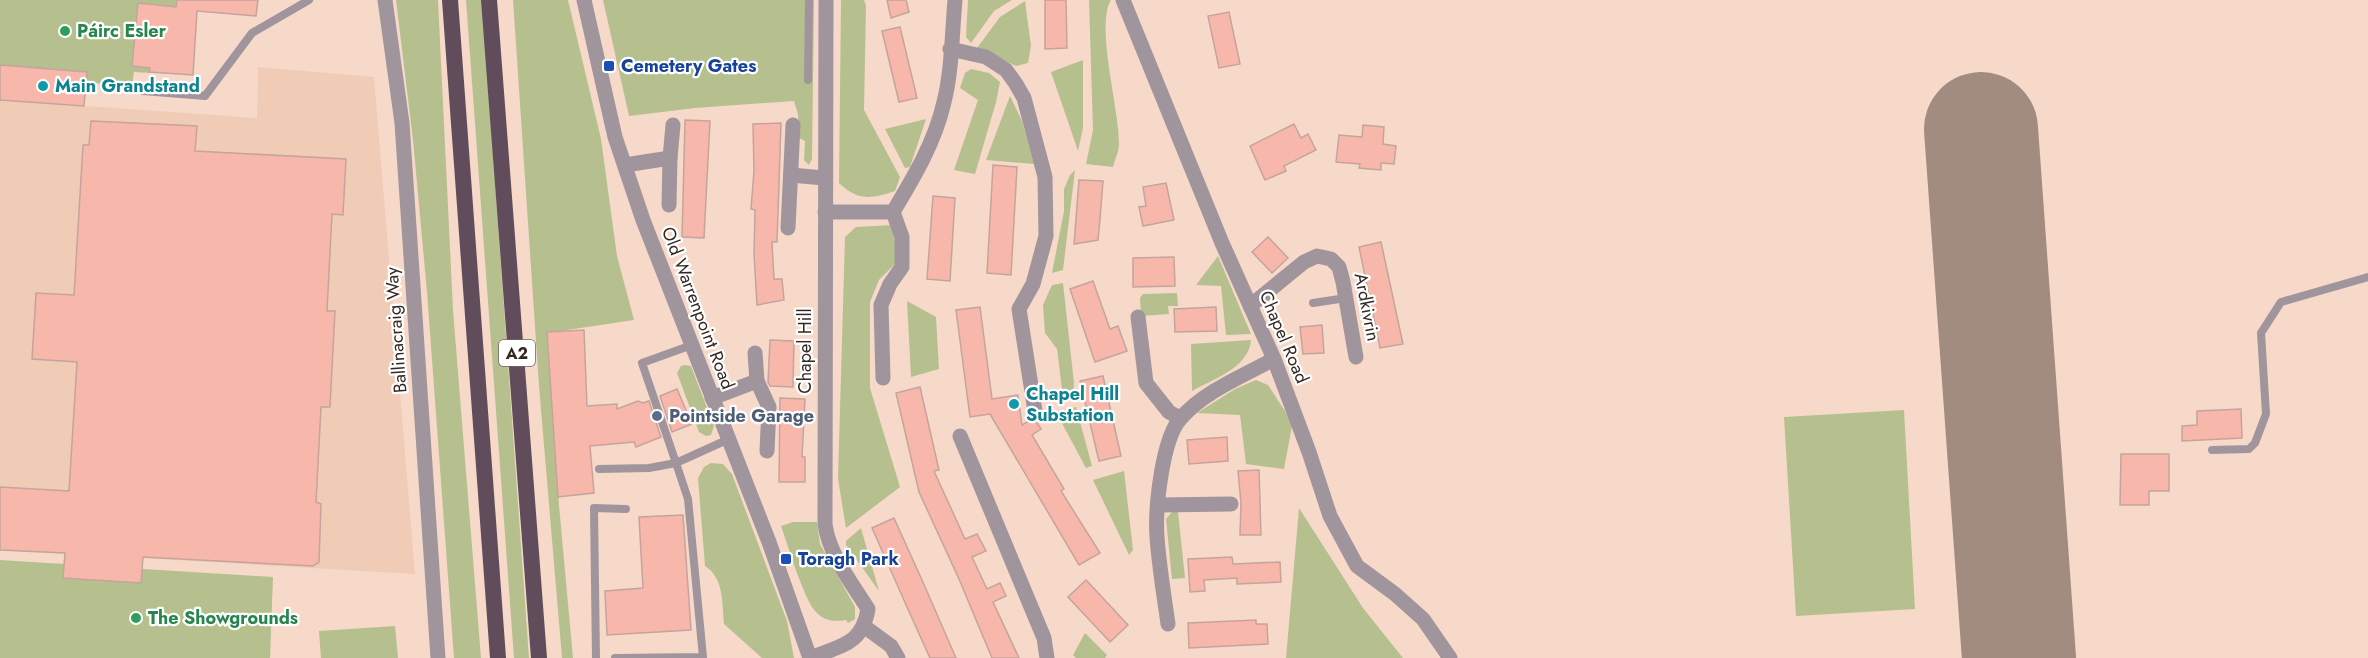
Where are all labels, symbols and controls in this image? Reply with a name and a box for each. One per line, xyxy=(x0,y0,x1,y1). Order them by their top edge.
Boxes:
place label: Páirc Esler xyxy=(77,18,167,44)
marker: Páirc Esler xyxy=(58,24,72,38)
place label: Cemetery Gates xyxy=(621,53,756,79)
marker: Cemetery Gates xyxy=(602,59,616,73)
place label: Main Grandstand xyxy=(55,73,200,99)
marker: Main Grandstand xyxy=(36,79,50,93)
street label: Old Warrenpoint Road xyxy=(655,223,741,393)
street label: Ballinacraig Way xyxy=(379,266,413,394)
street label: Ardkivrin xyxy=(1348,271,1386,343)
street label: Chapel Road xyxy=(1253,287,1315,387)
street label: Chapel Hill xyxy=(792,308,818,394)
road number: A2 xyxy=(499,340,535,366)
place label: Chapel Hill Substation xyxy=(1026,381,1119,428)
marker: Chapel Hill Substation xyxy=(1007,397,1021,411)
place label: Pointside Garage xyxy=(669,403,814,429)
marker: Pointside Garage xyxy=(650,409,664,423)
place label: Toragh Park xyxy=(798,546,899,572)
marker: Toragh Park xyxy=(779,552,793,566)
place label: The Showgrounds xyxy=(148,605,298,631)
marker: The Showgrounds xyxy=(129,611,143,625)

